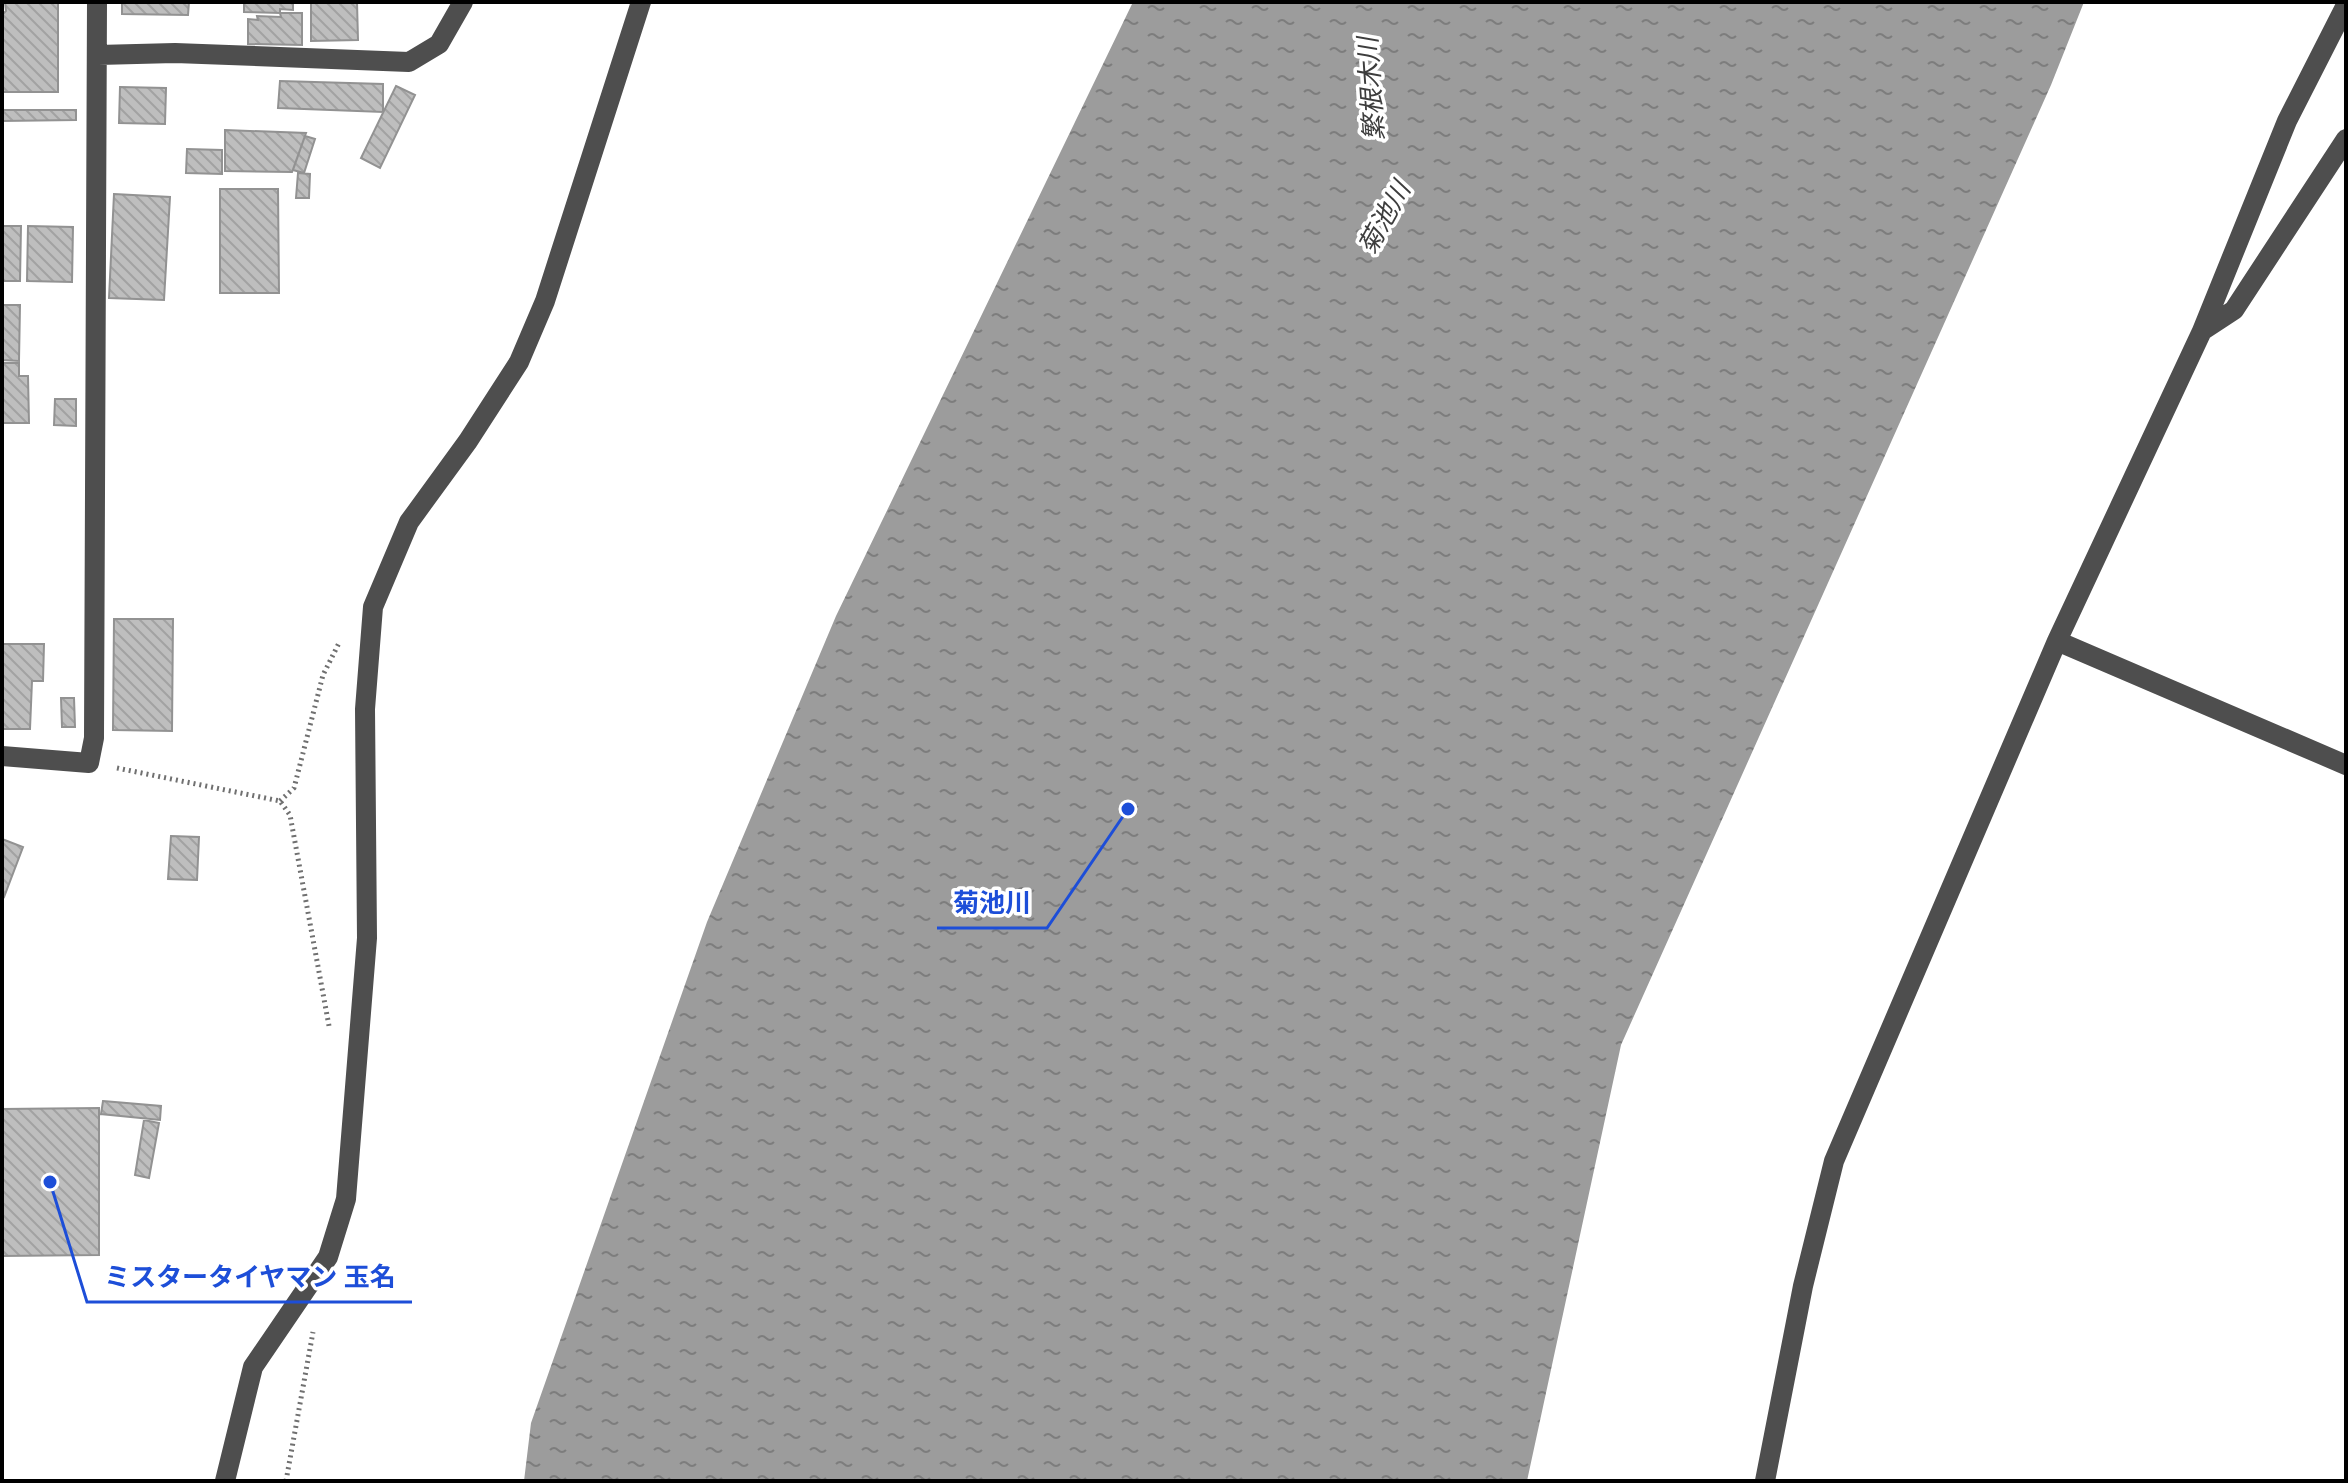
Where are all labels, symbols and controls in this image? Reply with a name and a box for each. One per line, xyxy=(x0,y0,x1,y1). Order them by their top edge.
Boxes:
water label: 繁根木川 xyxy=(1353,33,1394,142)
water label: 菊池川 xyxy=(1353,174,1421,261)
callout: 菊池川 xyxy=(937,878,1047,928)
text: 菊池川 xyxy=(953,889,1031,922)
callout: ミスタータイヤマン 玉名 xyxy=(87,1252,412,1302)
text: ミスタータイヤマン 玉名 xyxy=(104,1263,396,1296)

